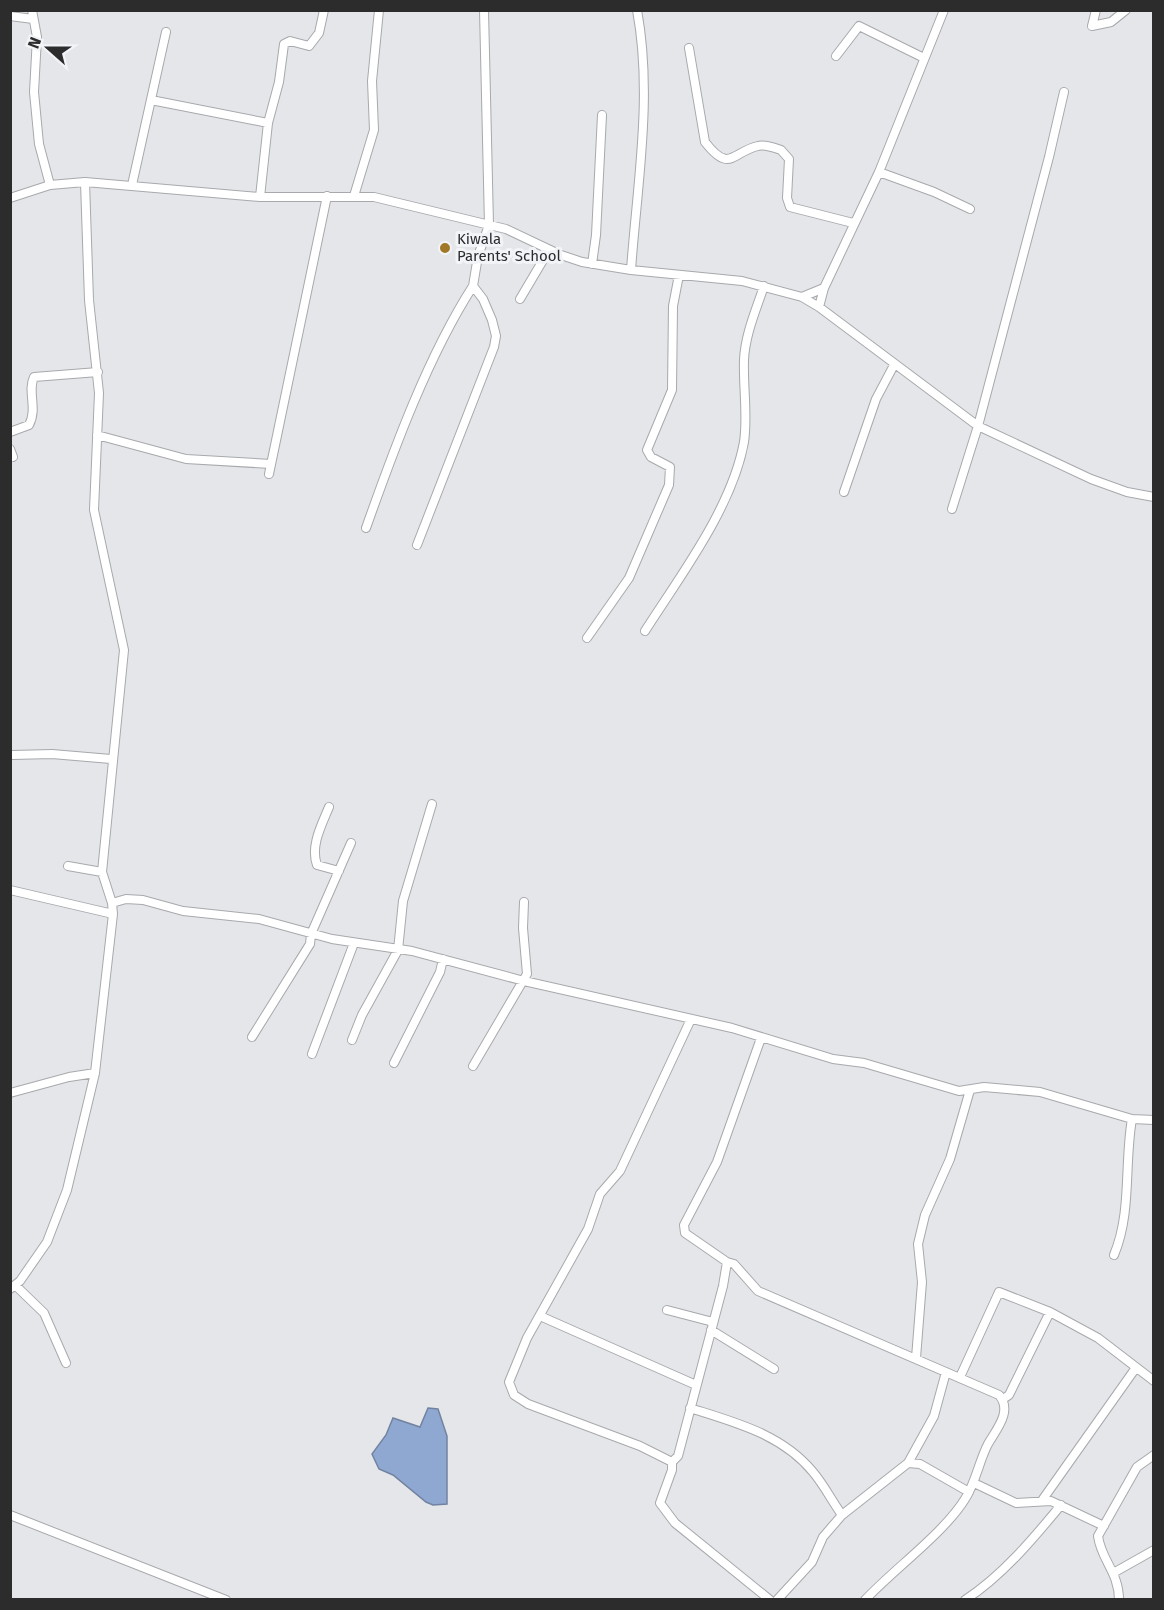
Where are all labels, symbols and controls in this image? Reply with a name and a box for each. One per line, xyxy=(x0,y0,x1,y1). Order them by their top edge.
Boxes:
north arrow xyxy=(18,18,78,78)
text: N xyxy=(24,34,45,51)
place label: Kiwala Parents' School xyxy=(457,230,561,265)
marker: Kiwala Parents' School xyxy=(438,241,452,255)

